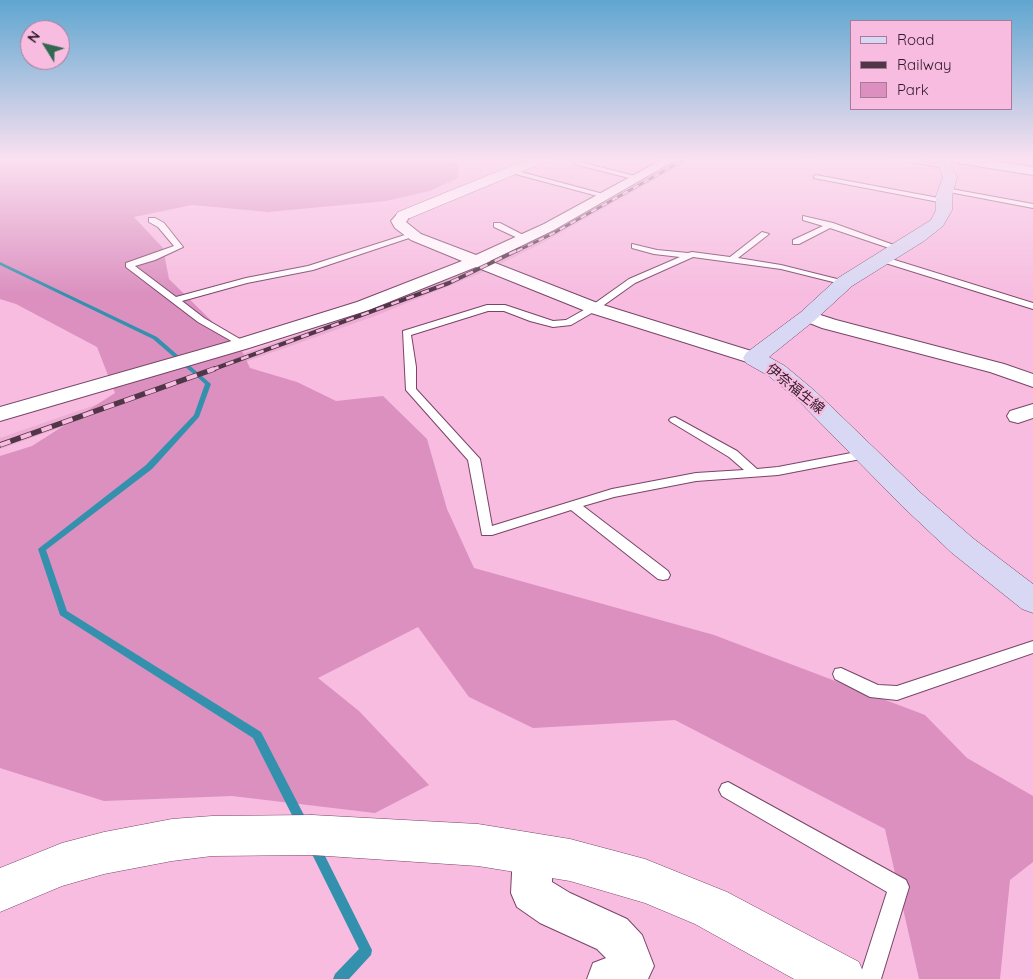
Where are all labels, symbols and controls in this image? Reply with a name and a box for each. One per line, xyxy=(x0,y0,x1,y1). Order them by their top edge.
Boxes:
north arrow xyxy=(20,20,70,70)
legend xyxy=(850,20,1013,110)
text: N xyxy=(23,27,44,46)
text: Road xyxy=(897,30,934,49)
text: Railway xyxy=(897,55,952,74)
text: Park xyxy=(897,80,929,99)
street label: 伊奈福生線 xyxy=(763,360,827,418)

